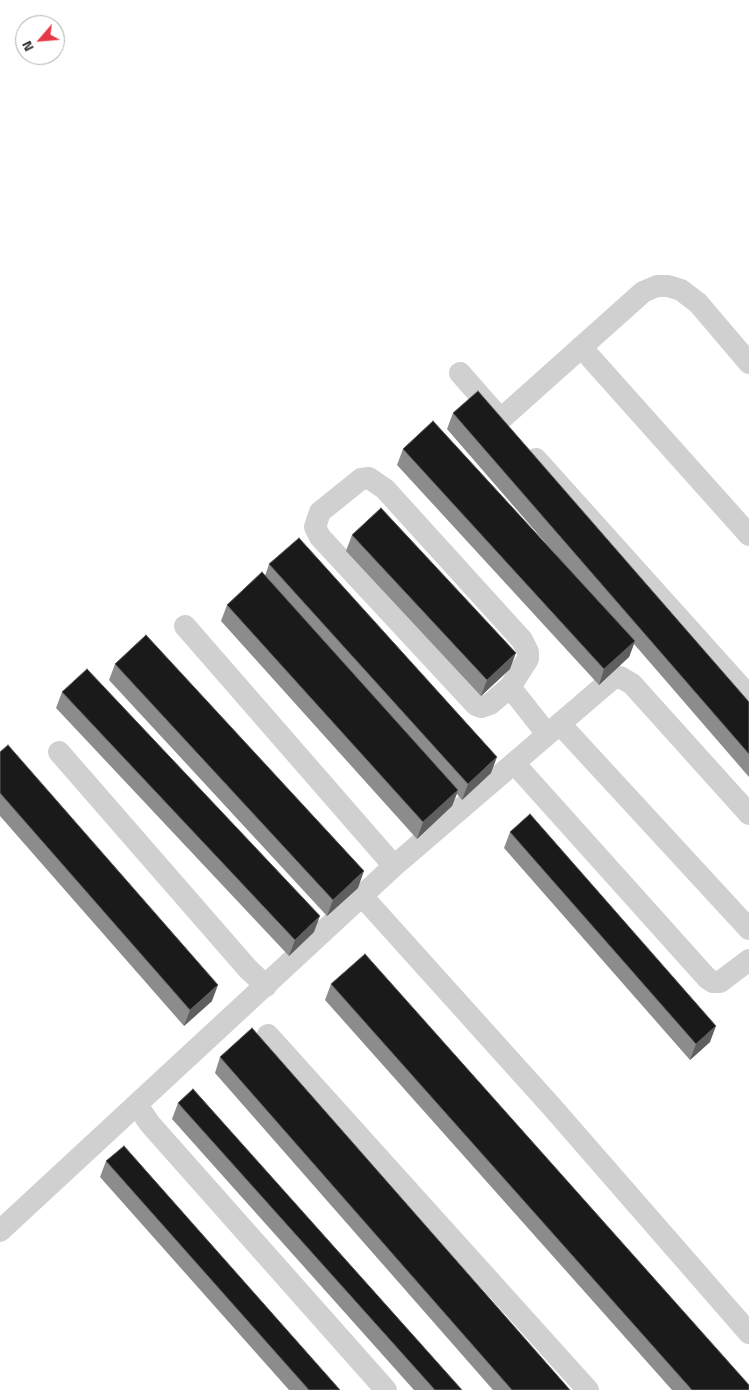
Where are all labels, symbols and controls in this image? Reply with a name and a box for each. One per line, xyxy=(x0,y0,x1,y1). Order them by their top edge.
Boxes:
north arrow xyxy=(15,15,65,65)
text: N xyxy=(16,38,39,56)

